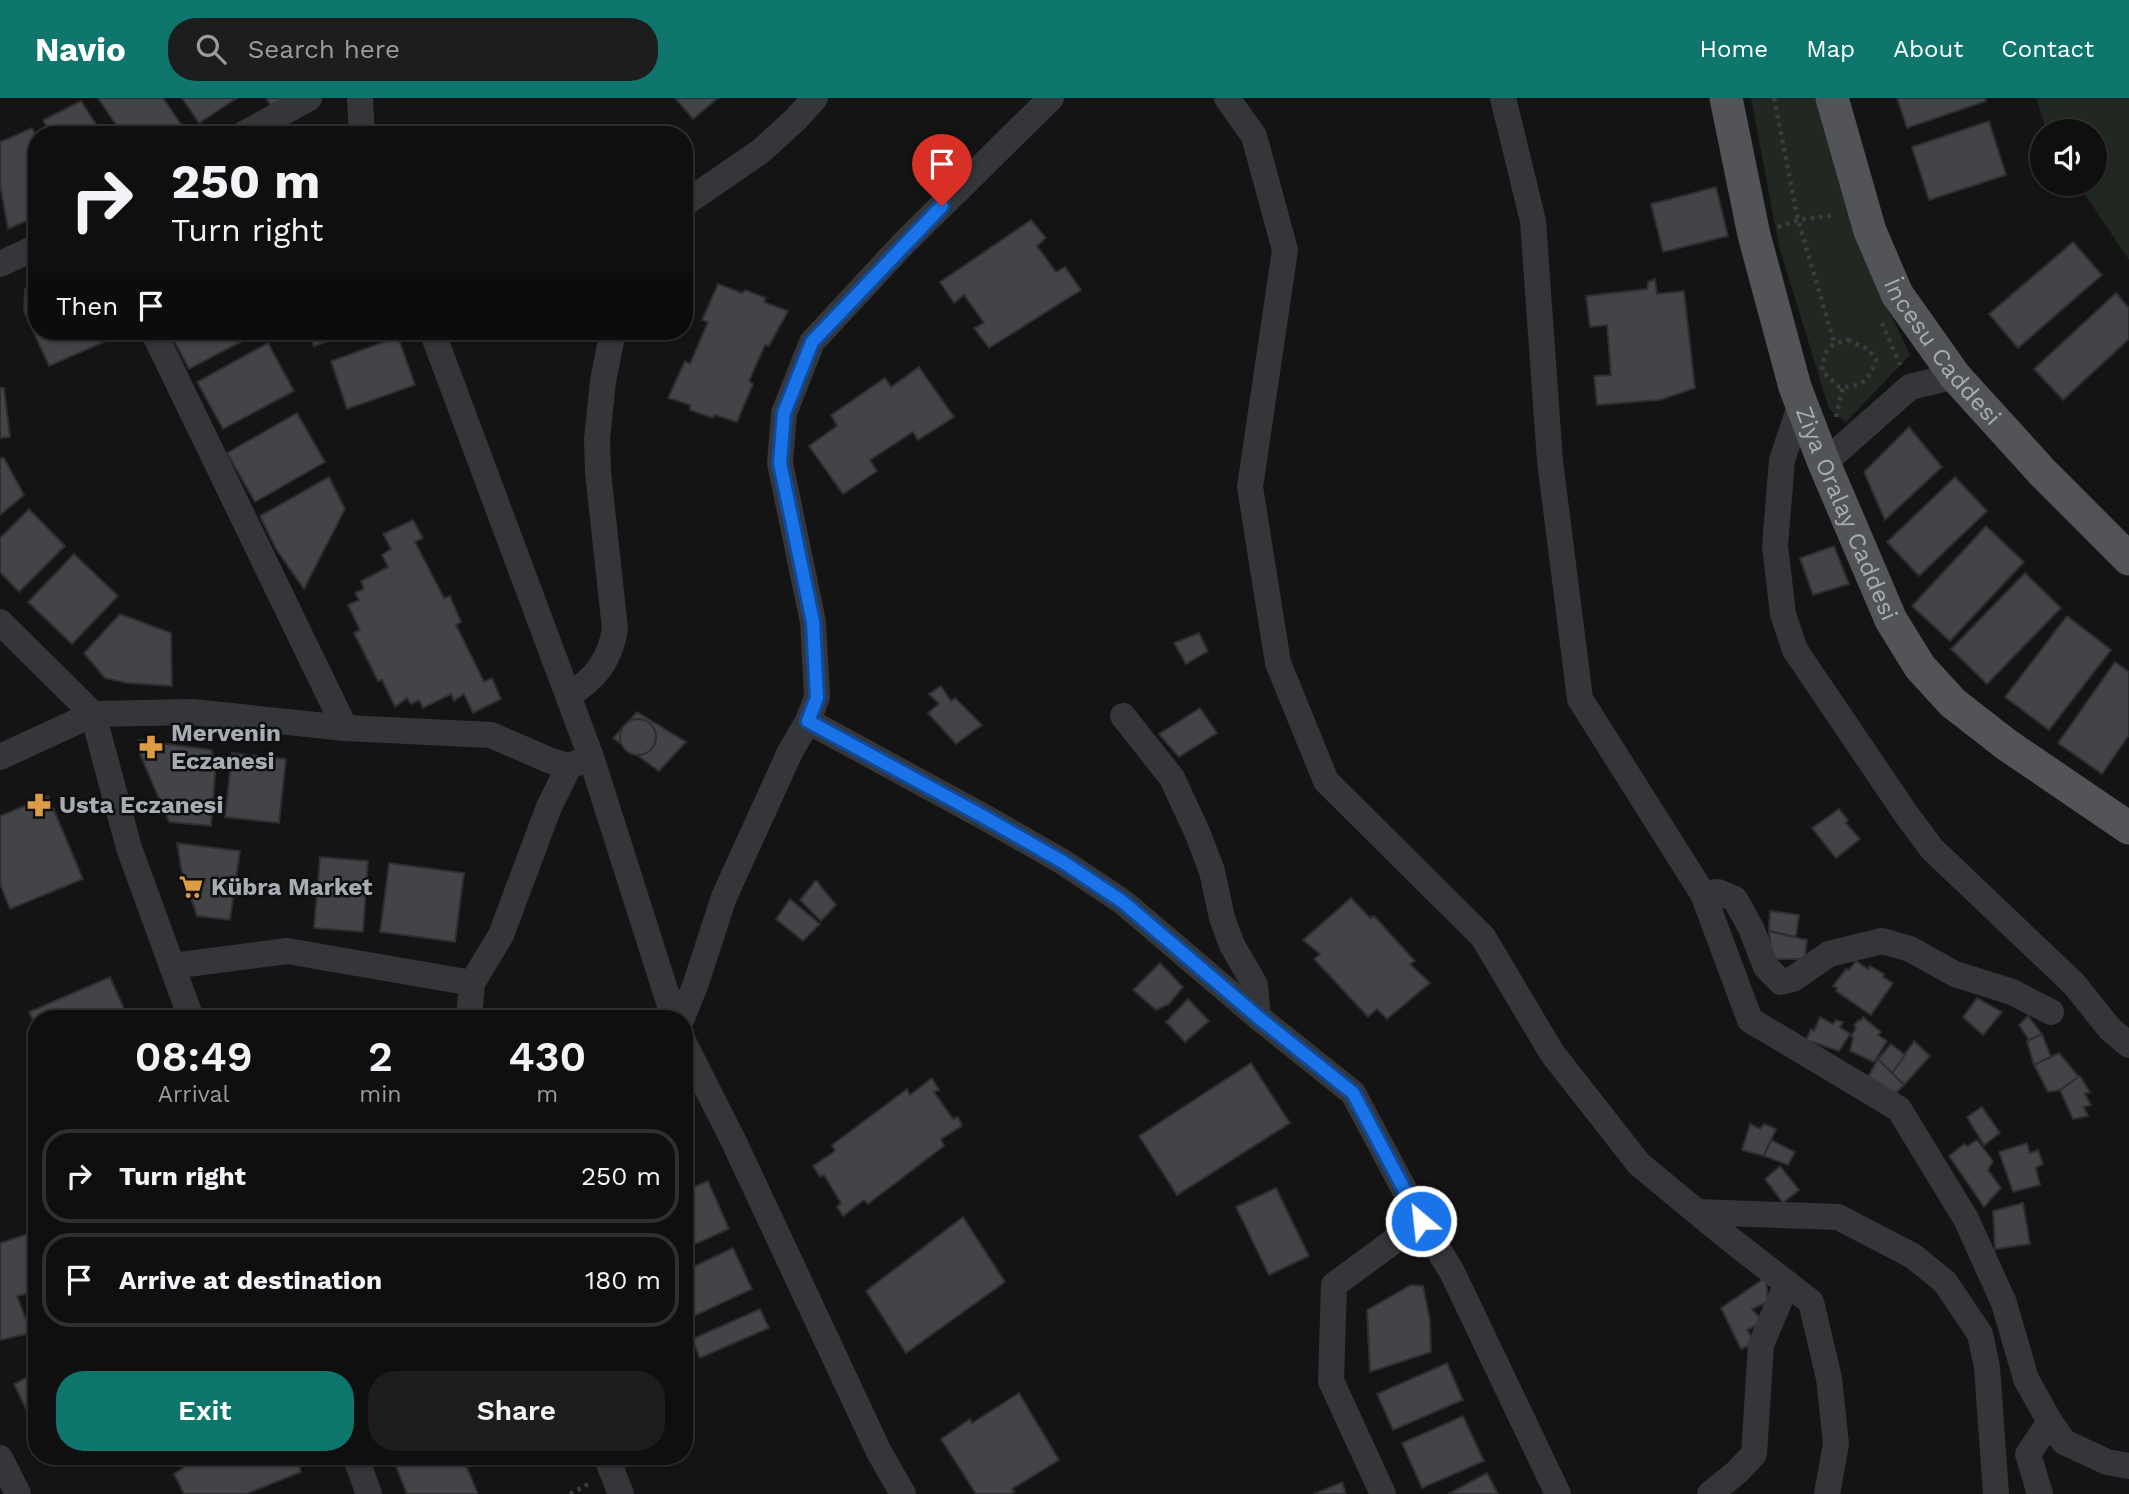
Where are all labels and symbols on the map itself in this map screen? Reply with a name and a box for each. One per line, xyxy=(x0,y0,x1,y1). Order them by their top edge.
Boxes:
pin xyxy=(912,134,972,206)
street label: İncesu Caddesi xyxy=(1878,274,2007,431)
street label: Ziya Oralay Caddesi xyxy=(1790,403,1904,625)
place label: Mervenin Eczanesi xyxy=(171,719,281,775)
pharmacy icon: Mervenin Eczanesi xyxy=(137,733,165,761)
pharmacy icon: Usta Eczanesi xyxy=(25,791,53,819)
place label: Usta Eczanesi xyxy=(59,791,223,819)
supermarket icon: Kübra Market xyxy=(177,873,205,901)
place label: Kübra Market xyxy=(211,873,373,901)
position arrow xyxy=(1384,1184,1458,1258)

